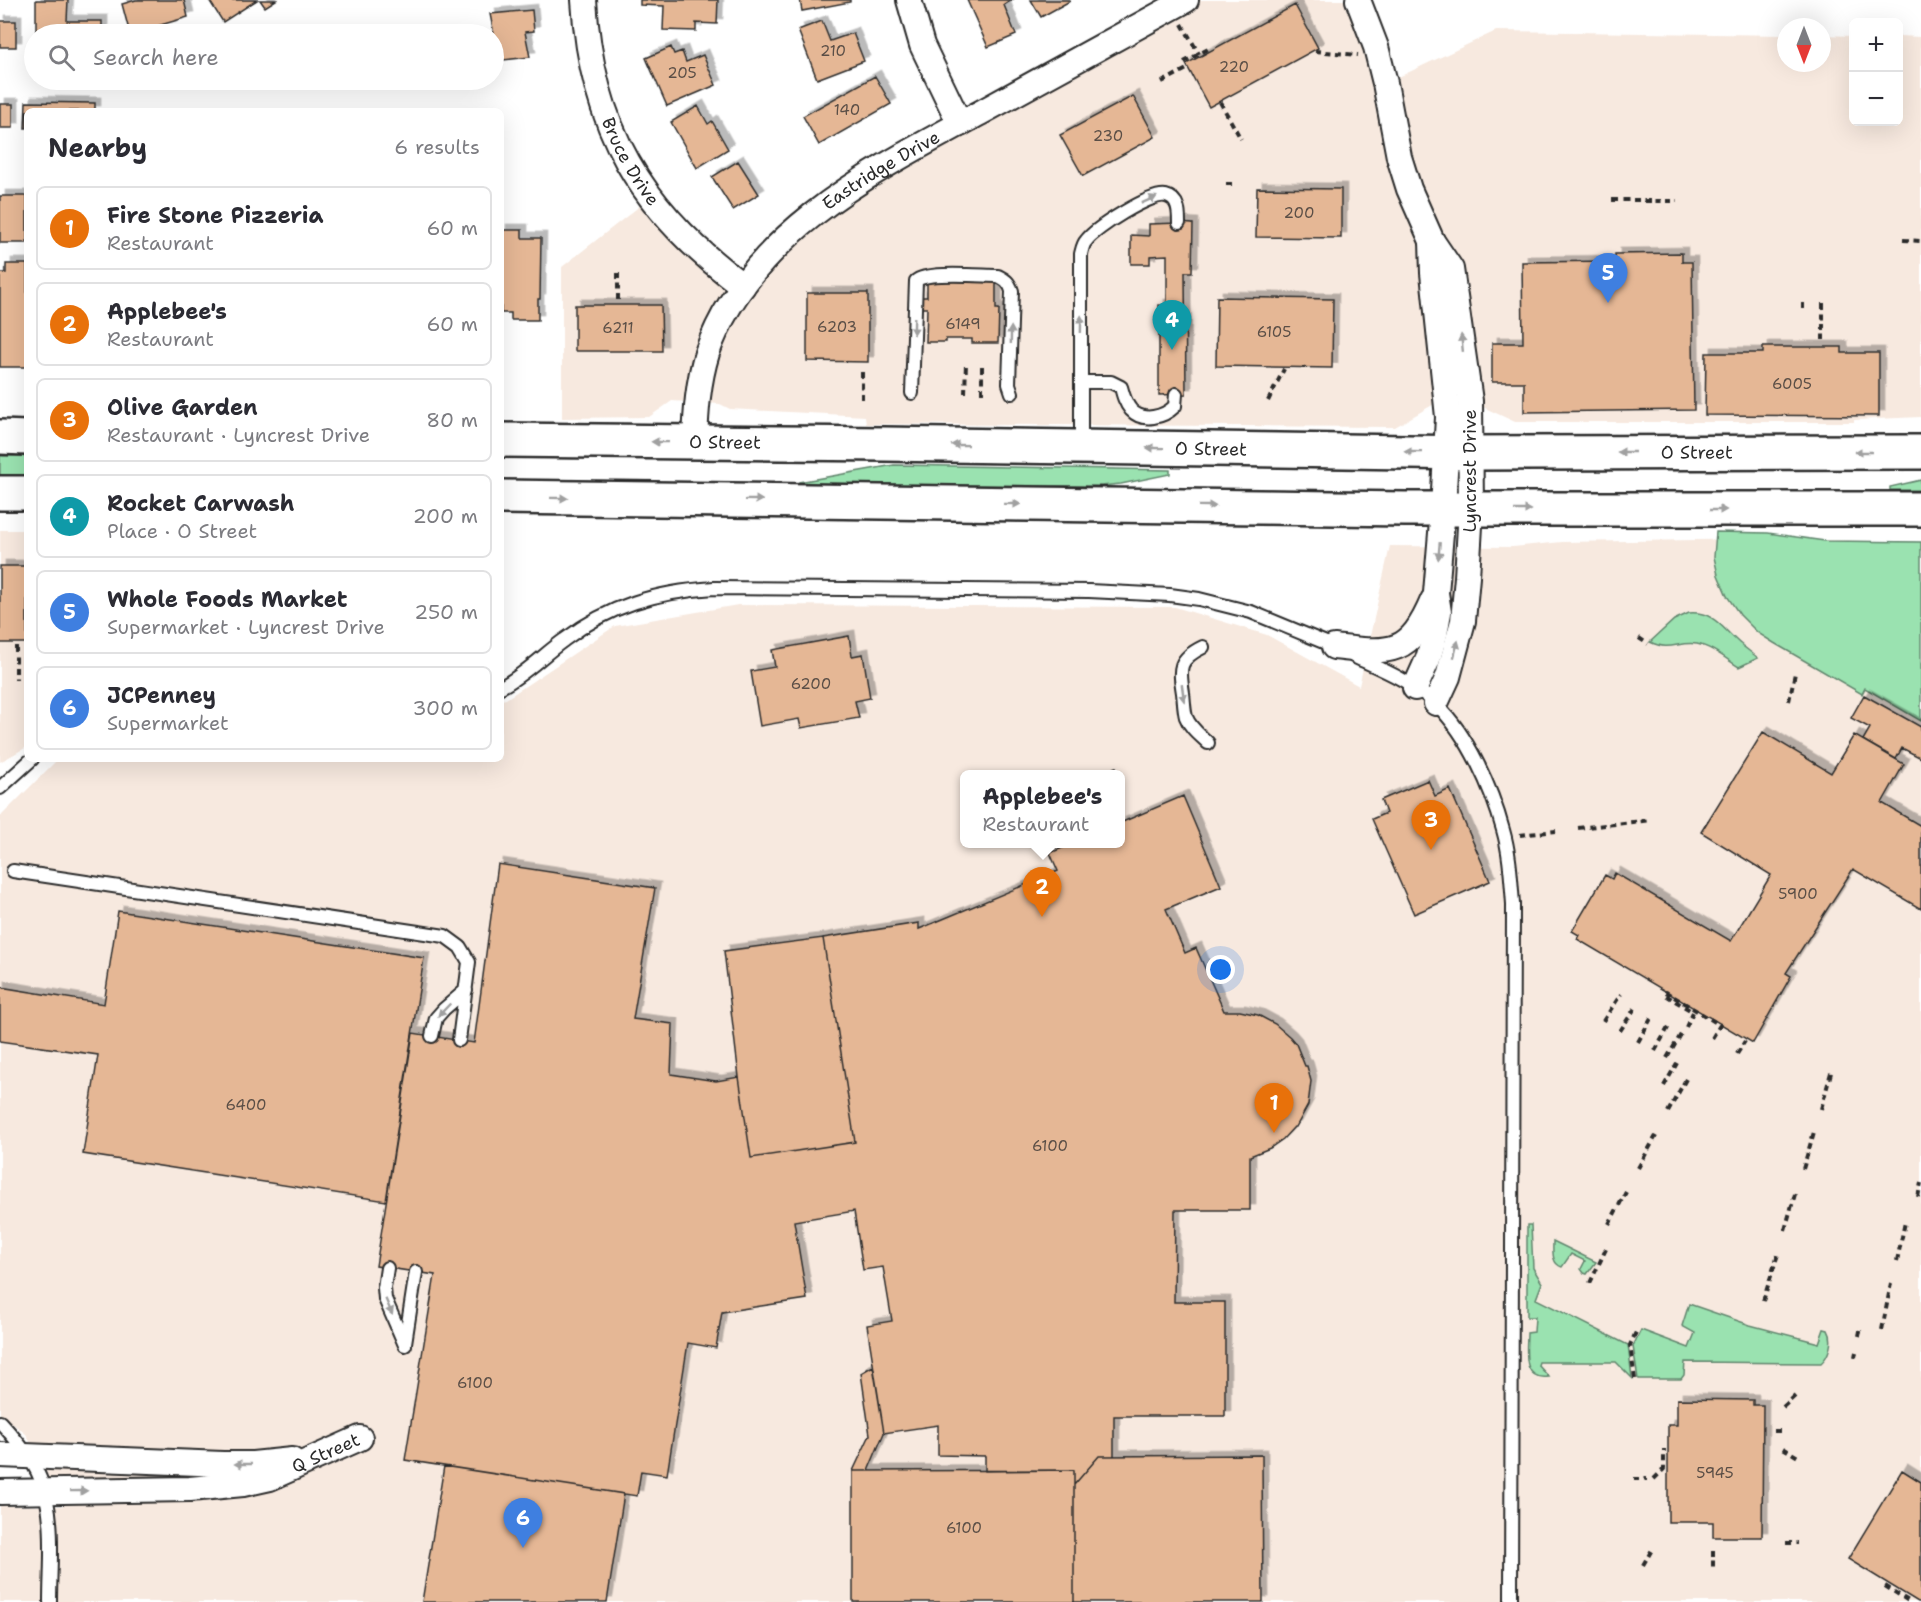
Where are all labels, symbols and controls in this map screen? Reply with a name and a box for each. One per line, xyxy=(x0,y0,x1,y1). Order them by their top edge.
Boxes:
north arrow xyxy=(1777,18,1831,72)
map controls xyxy=(1849,18,1903,126)
button: + xyxy=(1849,18,1903,72)
search box xyxy=(24,24,504,90)
icon: search xyxy=(45,41,78,74)
house number: 210 xyxy=(820,41,846,61)
text: Search here xyxy=(93,43,219,72)
house number: 220 xyxy=(1219,57,1249,77)
house number: 205 xyxy=(667,63,697,83)
button: − xyxy=(1849,72,1903,126)
house number: 140 xyxy=(834,100,860,120)
street label: Bruce Drive xyxy=(596,114,665,211)
street label: Eastridge Drive xyxy=(817,125,944,216)
house number: 230 xyxy=(1093,126,1123,146)
text: Nearby xyxy=(48,130,147,165)
text: 6 results xyxy=(394,134,480,160)
one-way arrow xyxy=(1140,196,1157,205)
text: Fire Stone Pizzeria xyxy=(107,201,324,230)
house number: 200 xyxy=(1284,203,1314,223)
text: 1 xyxy=(65,215,74,241)
text: 60 m xyxy=(426,215,478,241)
text: Restaurant xyxy=(107,230,214,256)
pin: 5 xyxy=(1588,254,1628,303)
text: Applebee's xyxy=(107,297,227,326)
pin: 4 xyxy=(1152,300,1192,350)
text: 2 xyxy=(63,311,77,337)
text: 60 m xyxy=(426,311,478,337)
house number: 6149 xyxy=(945,314,981,334)
one-way arrow xyxy=(1076,314,1086,333)
house number: 6203 xyxy=(817,317,857,337)
one-way arrow xyxy=(909,317,918,336)
house number: 6211 xyxy=(602,318,634,338)
house number: 6105 xyxy=(1257,322,1291,342)
text: Restaurant xyxy=(107,326,214,352)
one-way arrow xyxy=(1006,326,1015,345)
one-way arrow xyxy=(1457,334,1467,353)
house number: 6005 xyxy=(1772,374,1812,394)
text: Olive Garden xyxy=(107,393,258,422)
text: 3 xyxy=(63,407,77,433)
text: 80 m xyxy=(426,407,478,433)
street label: Lyncrest Drive xyxy=(1458,409,1482,533)
text: Restaurant · Lyncrest Drive xyxy=(107,422,370,448)
street label: O Street xyxy=(689,430,761,455)
street label: O Street xyxy=(1175,436,1247,462)
one-way arrow xyxy=(651,437,670,447)
street label: O Street xyxy=(1661,440,1733,465)
one-way arrow xyxy=(951,441,970,450)
one-way arrow xyxy=(1146,443,1165,453)
one-way arrow xyxy=(1853,447,1872,457)
one-way arrow xyxy=(1404,448,1423,457)
one-way arrow xyxy=(1616,448,1635,457)
text: Rocket Carwash xyxy=(107,489,295,518)
one-way arrow xyxy=(550,493,569,503)
one-way arrow xyxy=(745,495,764,505)
one-way arrow xyxy=(1003,499,1022,509)
one-way arrow xyxy=(1198,501,1217,511)
text: 4 xyxy=(63,503,77,529)
text: 200 m xyxy=(413,503,478,529)
one-way arrow xyxy=(1513,505,1532,515)
one-way arrow xyxy=(1708,505,1727,515)
text: Place · O Street xyxy=(107,518,257,544)
one-way arrow xyxy=(1434,541,1444,560)
text: Whole Foods Market xyxy=(107,585,347,614)
text: 5 xyxy=(63,599,76,625)
text: 250 m xyxy=(414,599,478,625)
text: Supermarket · Lyncrest Drive xyxy=(107,614,385,640)
one-way arrow xyxy=(1452,639,1461,657)
house number: 6200 xyxy=(791,674,831,694)
text: JCPenney xyxy=(107,681,216,710)
one-way arrow xyxy=(1178,684,1188,703)
text: 6 xyxy=(63,695,77,721)
text: 300 m xyxy=(412,695,478,721)
text: Supermarket xyxy=(107,710,229,736)
popup xyxy=(960,770,1125,848)
text: Applebee's xyxy=(983,782,1102,811)
pin: 3 xyxy=(1412,800,1450,850)
text: Restaurant xyxy=(983,811,1090,837)
pin: 2 xyxy=(1022,868,1062,917)
house number: 5900 xyxy=(1778,884,1818,904)
your location xyxy=(1206,955,1235,984)
one-way arrow xyxy=(437,1002,451,1017)
pin: 1 xyxy=(1254,1084,1294,1133)
house number: 6400 xyxy=(225,1095,267,1115)
house number: 6100 xyxy=(1032,1136,1068,1156)
one-way arrow xyxy=(384,1299,394,1317)
house number: 6100 xyxy=(457,1373,493,1393)
street label: Q Street xyxy=(288,1428,364,1479)
one-way arrow xyxy=(233,1459,252,1469)
house number: 5945 xyxy=(1696,1463,1734,1483)
one-way arrow xyxy=(70,1486,89,1496)
pin: 6 xyxy=(504,1498,542,1548)
house number: 6100 xyxy=(946,1518,982,1538)

